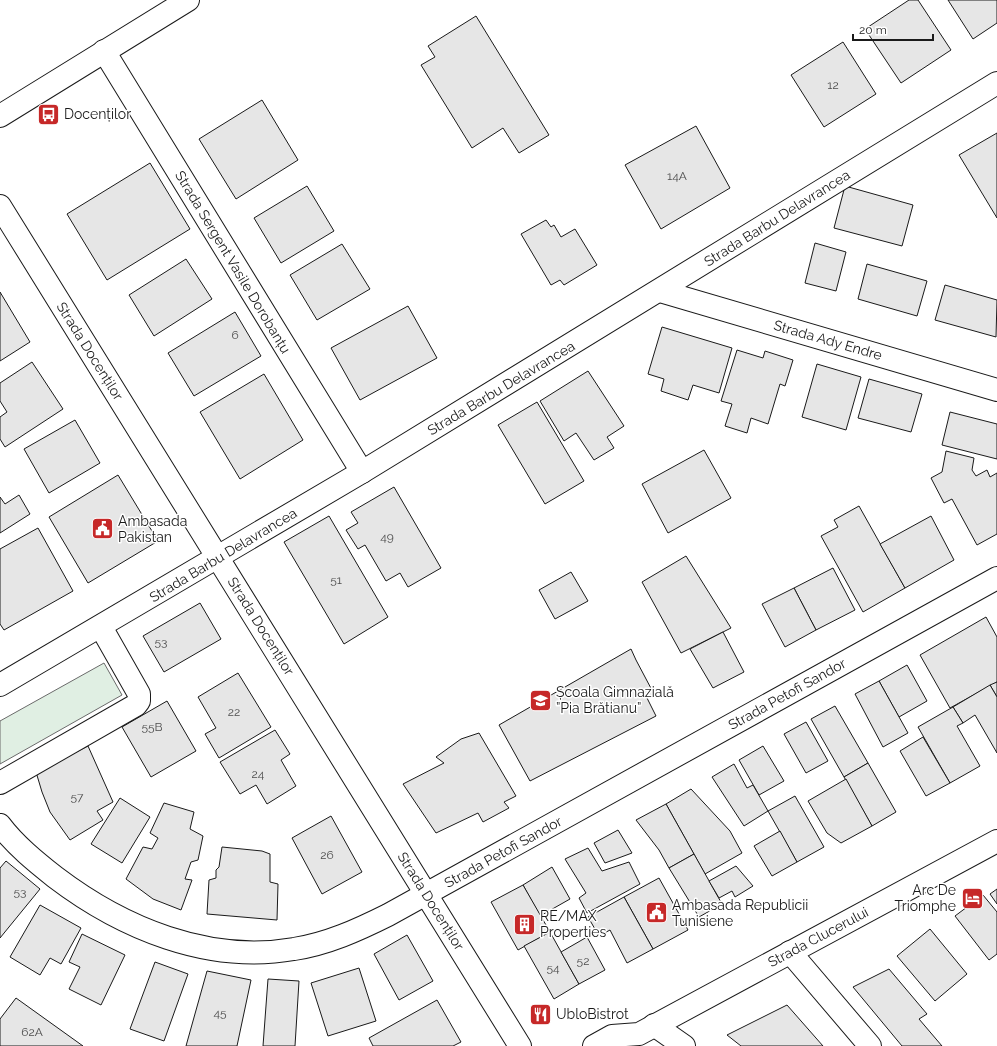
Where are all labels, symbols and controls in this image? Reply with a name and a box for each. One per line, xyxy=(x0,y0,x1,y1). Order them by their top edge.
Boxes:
scale bar xyxy=(853,16,933,42)
text: 20 m xyxy=(859,23,887,37)
house number: 12 xyxy=(827,78,839,92)
bus stop icon: Docenților xyxy=(35,101,61,127)
place label: Docenților xyxy=(64,106,131,122)
street label: Strada Barbu Delavrancea xyxy=(701,166,853,270)
street label: Strada Sergent Vasile Dorobanțu xyxy=(172,168,294,356)
house number: 14A xyxy=(667,169,687,183)
street label: Strada Docenților xyxy=(53,299,127,403)
street label: Strada Ady Endre xyxy=(772,317,884,363)
house number: 6 xyxy=(231,328,239,342)
street label: Strada Barbu Delavrancea xyxy=(424,338,578,438)
street label: Strada Barbu Delavrancea xyxy=(146,505,300,605)
place label: Ambasada Pakistan xyxy=(118,513,187,545)
public building icon: Ambasada Pakistan xyxy=(90,516,116,542)
house number: 49 xyxy=(380,530,394,544)
house number: 51 xyxy=(330,573,342,587)
street label: Strada Docenților xyxy=(224,574,298,678)
house number: 53 xyxy=(155,635,167,649)
street label: Strada Petofi Sandor xyxy=(725,655,849,733)
place label: Școala Gimnazială ”Pia Brătianu” xyxy=(556,684,674,716)
school or university icon: Școala Gimnazială ”Pia Brătianu” xyxy=(527,687,553,713)
house number: 22 xyxy=(228,705,240,719)
house number: 55B xyxy=(141,720,163,734)
house number: 24 xyxy=(252,767,265,781)
house number: 57 xyxy=(71,790,84,804)
street label: Strada Petofi Sandor xyxy=(441,813,565,891)
house number: 26 xyxy=(320,848,334,862)
street label: Strada Docenților xyxy=(394,849,468,953)
place label: Arc De Triomphe xyxy=(895,882,956,914)
house number: 53 xyxy=(14,885,26,899)
hotel icon: Arc De Triomphe xyxy=(959,885,985,911)
place label: Ambasada Republicii Tunisiene xyxy=(672,897,808,929)
public building icon: Ambasada Republicii Tunisiene xyxy=(643,900,669,926)
street label: Strada Clucerului xyxy=(765,904,871,970)
place label: RE/MAX Properties xyxy=(540,908,606,940)
building icon: RE/MAX Properties xyxy=(511,911,537,937)
house number: 52 xyxy=(577,954,589,968)
house number: 54 xyxy=(546,961,560,975)
restaurant icon: UbloBistrot xyxy=(528,1001,554,1027)
house number: 45 xyxy=(213,1006,227,1020)
place label: UbloBistrot xyxy=(556,1006,629,1022)
house number: 62A xyxy=(21,1025,43,1039)

